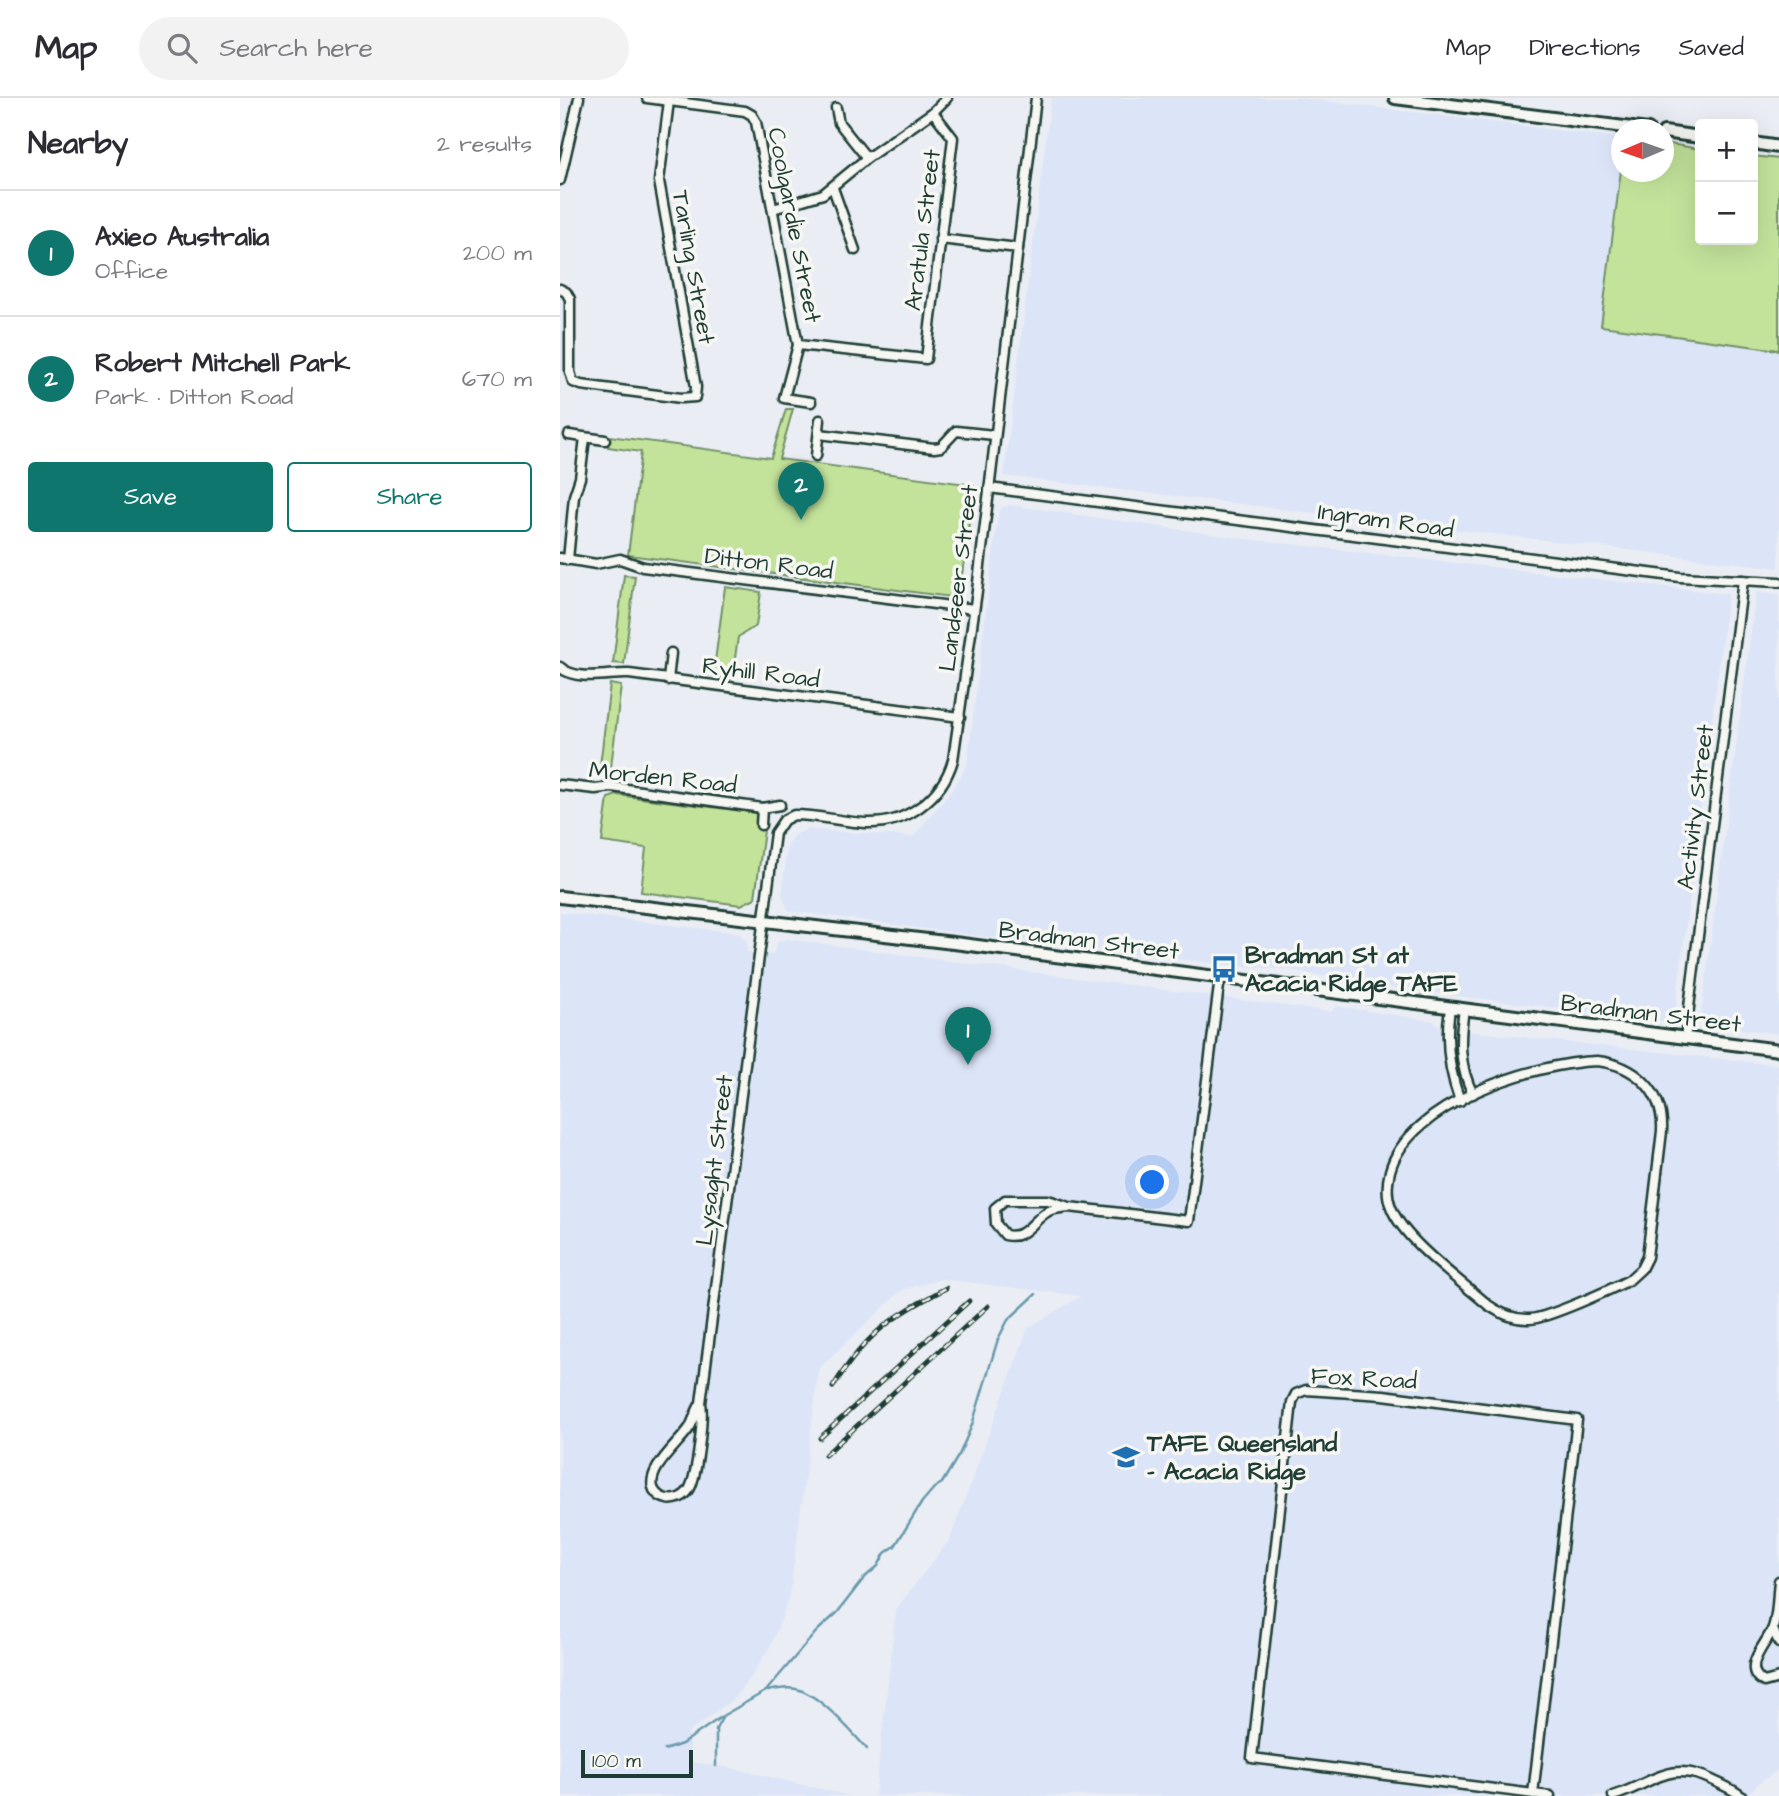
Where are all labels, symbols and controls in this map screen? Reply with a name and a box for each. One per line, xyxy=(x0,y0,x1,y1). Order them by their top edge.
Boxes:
search box xyxy=(139,17,629,80)
text: Map xyxy=(35,25,97,71)
icon: search xyxy=(163,29,201,67)
text: Search here xyxy=(219,30,373,66)
text: Map xyxy=(1446,31,1491,65)
text: Directions xyxy=(1529,31,1641,65)
text: Saved xyxy=(1679,31,1744,65)
north arrow xyxy=(1611,119,1674,182)
map controls xyxy=(1695,119,1758,245)
button: + xyxy=(1695,119,1758,182)
text: Nearby xyxy=(28,123,128,165)
street label: Coolgardie Street xyxy=(757,125,830,326)
text: 2 results xyxy=(437,128,532,160)
street label: Aratula Street xyxy=(896,147,950,313)
button: − xyxy=(1695,182,1758,245)
street label: Tarling Street xyxy=(662,187,723,347)
text: Axieo Australia xyxy=(95,219,269,255)
text: 1 xyxy=(50,237,52,269)
text: 200 m xyxy=(463,237,532,269)
text: Office xyxy=(95,255,168,287)
text: Robert Mitchell Park xyxy=(95,345,350,381)
text: 2 xyxy=(44,363,58,395)
text: 670 m xyxy=(462,363,532,395)
text: Park · Ditton Road xyxy=(95,381,293,413)
button: Save xyxy=(28,462,273,532)
button: Share xyxy=(287,462,532,532)
pin: 2 xyxy=(778,462,824,520)
street label: Landseer Street xyxy=(931,482,987,674)
street label: Ingram Road xyxy=(1316,495,1456,548)
street label: Ditton Road xyxy=(703,539,835,589)
street label: Ryhill Road xyxy=(700,649,822,698)
street label: Activity Street xyxy=(1669,722,1724,892)
street label: Morden Road xyxy=(587,753,739,803)
street label: Bradman Street xyxy=(997,913,1181,969)
place label: Bradman St at Acacia Ridge TAFE xyxy=(1245,939,1458,1002)
bus stop icon: Bradman St at Acacia Ridge TAFE xyxy=(1209,954,1239,984)
street label: Bradman Street xyxy=(1559,986,1743,1042)
pin: 1 xyxy=(945,1007,991,1065)
street label: Lysaght Street xyxy=(688,1073,743,1248)
your location xyxy=(1135,1165,1169,1199)
street label: Fox Road xyxy=(1310,1359,1418,1399)
place label: TAFE Queensland - Acacia Ridge xyxy=(1146,1427,1338,1490)
school or university icon: TAFE Queensland - Acacia Ridge xyxy=(1111,1442,1141,1472)
scale bar xyxy=(581,1747,693,1779)
text: 100 m xyxy=(592,1748,641,1775)

